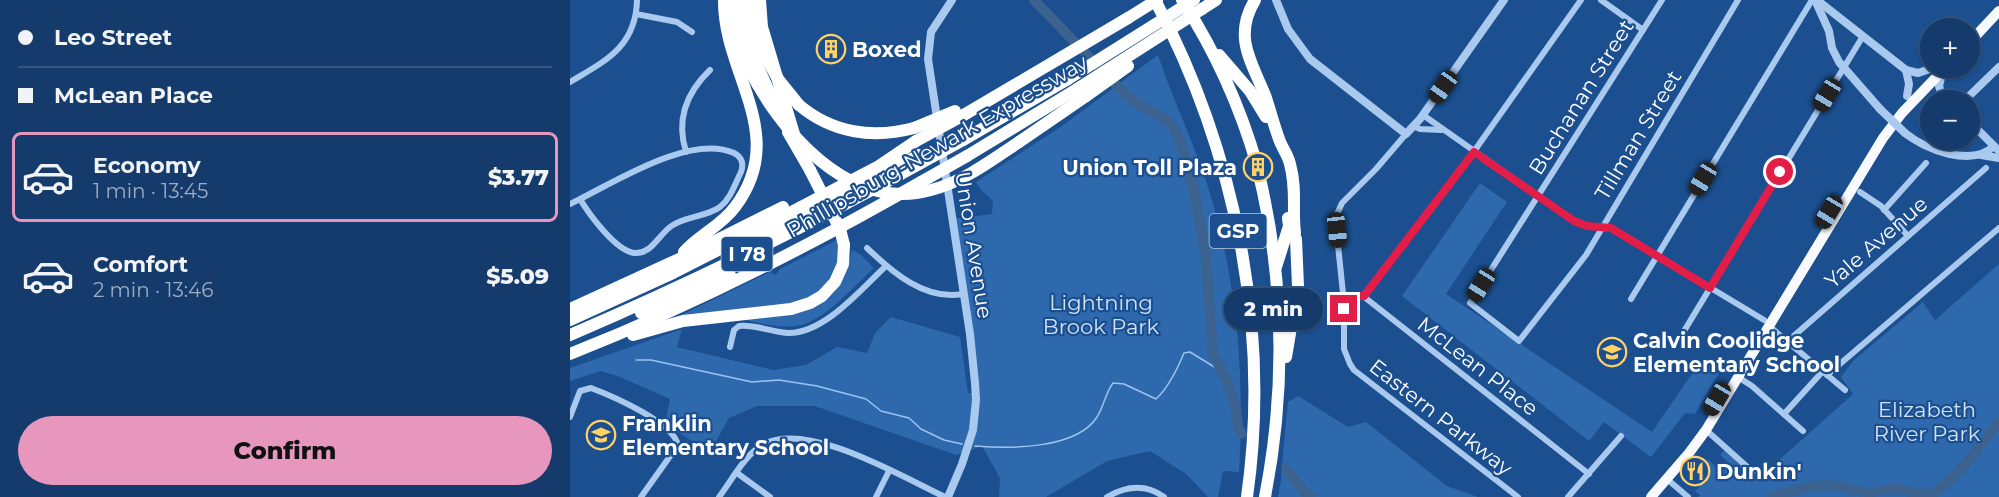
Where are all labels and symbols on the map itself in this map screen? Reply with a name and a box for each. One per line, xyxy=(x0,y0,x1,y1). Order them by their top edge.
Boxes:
street label: Buchanan Street xyxy=(1523,15,1639,179)
building icon: Boxed xyxy=(815,33,847,65)
place label: Boxed xyxy=(852,37,921,62)
street label: Phillipsburg-Newark Expressway xyxy=(782,49,1092,243)
street label: Tillman Street xyxy=(1589,66,1687,204)
car xyxy=(1425,67,1461,107)
car xyxy=(1810,75,1844,115)
building icon: Union Toll Plaza xyxy=(1242,151,1274,183)
place label: Union Toll Plaza xyxy=(1062,155,1237,180)
route start xyxy=(1766,158,1793,185)
car xyxy=(1686,159,1720,199)
street label: Union Avenue xyxy=(950,170,998,320)
street label: Yale Avenue xyxy=(1820,191,1932,293)
car xyxy=(1812,192,1846,232)
car xyxy=(1326,211,1348,249)
road number: GSP xyxy=(1210,214,1266,248)
road number: I 78 xyxy=(722,237,772,271)
car xyxy=(1464,265,1498,305)
callout: 2 min xyxy=(1224,288,1323,330)
park label: Lightning Brook Park xyxy=(1043,290,1160,339)
route end xyxy=(1330,295,1357,322)
street label: McLean Place xyxy=(1413,311,1543,421)
place label: Calvin Coolidge Elementary School xyxy=(1633,328,1840,377)
school or university icon: Calvin Coolidge Elementary School xyxy=(1596,336,1628,368)
street label: Eastern Parkway xyxy=(1365,354,1518,481)
car xyxy=(1700,379,1734,419)
park label: Elizabeth River Park xyxy=(1874,397,1981,446)
place label: Franklin Elementary School xyxy=(622,411,829,460)
school or university icon: Franklin Elementary School xyxy=(585,419,617,451)
restaurant icon: Dunkin' xyxy=(1679,455,1711,487)
place label: Dunkin' xyxy=(1716,459,1802,484)

